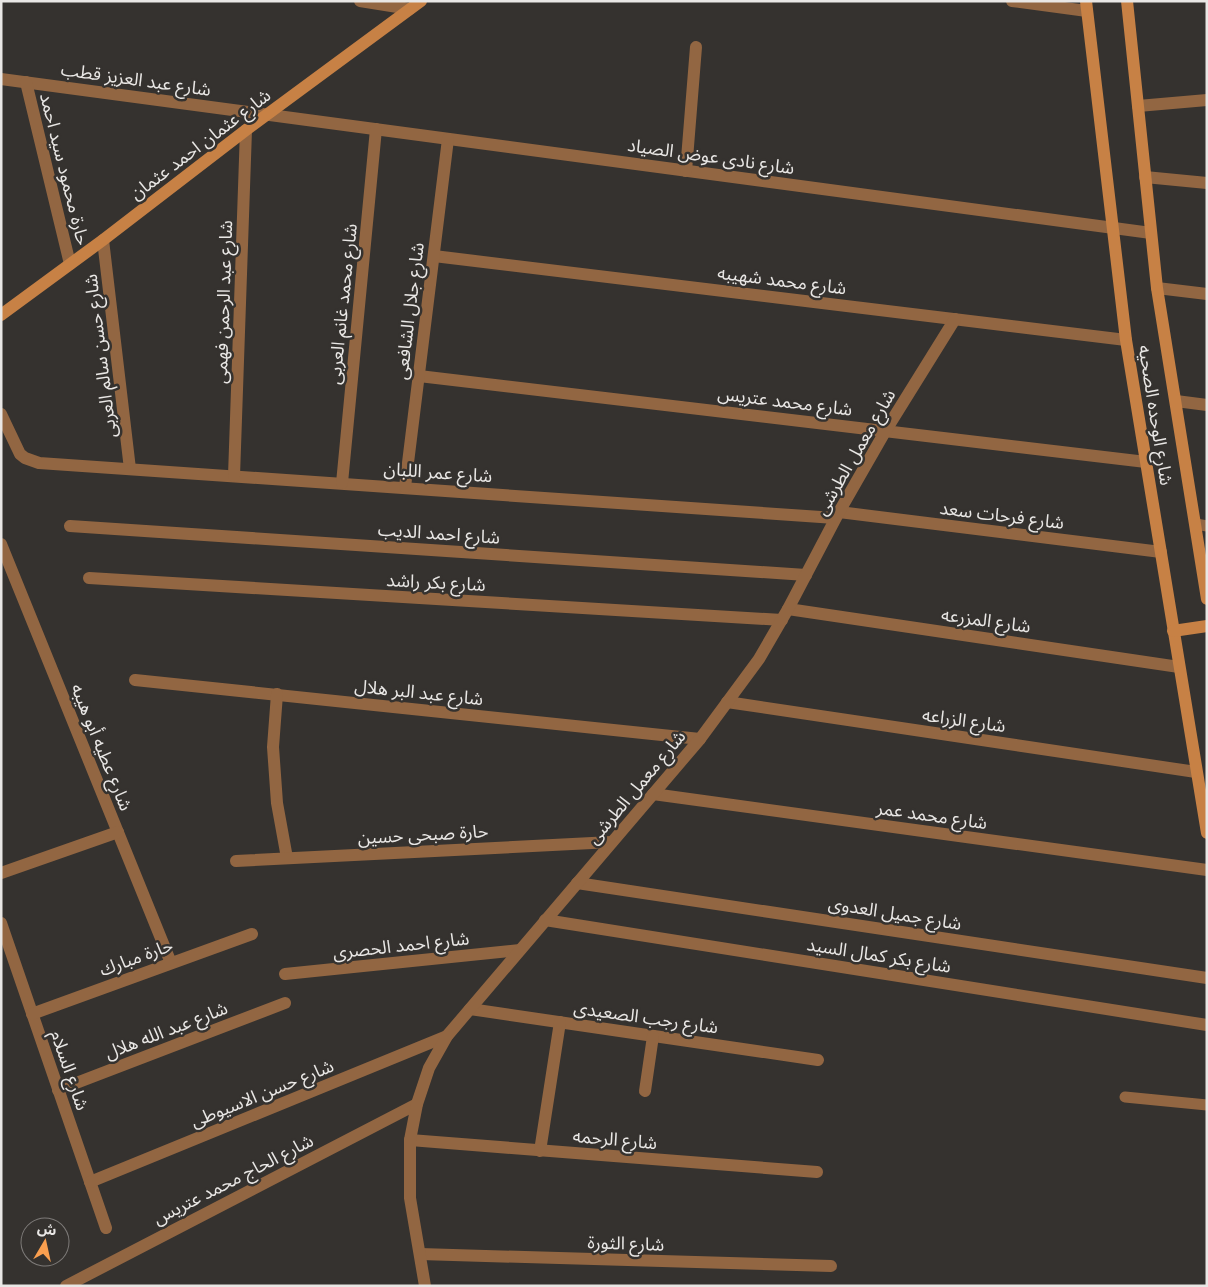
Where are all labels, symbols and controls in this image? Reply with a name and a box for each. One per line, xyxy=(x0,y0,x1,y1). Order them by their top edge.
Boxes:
street label: شارع عبد العزيز قطب xyxy=(59,58,212,104)
street label: شارع عثمان احمد عثمان xyxy=(125,84,277,207)
street label: حارة محمود سيد احمد xyxy=(35,91,94,248)
street label: شارع نادى عوض الصياد xyxy=(626,134,796,182)
street label: شارع عبد الرحمن فهمى xyxy=(210,220,240,384)
street label: شارع محمد غانم العربى xyxy=(323,223,365,386)
street label: شارع جلال الشافعى xyxy=(390,241,432,381)
street label: شارع محمد شهيبه xyxy=(716,262,848,302)
street label: شارع حسن سالم العربى xyxy=(80,273,124,439)
street label: شارع الوحده الصحيه xyxy=(1131,343,1177,487)
street label: شارع محمد عتريس xyxy=(716,382,854,424)
street label: شارع معمل الطرشى xyxy=(810,385,903,521)
street label: شارع عمر اللبان xyxy=(383,458,493,490)
street label: شارع فرحات سعد xyxy=(938,497,1065,537)
street label: شارع احمد الديب xyxy=(377,518,501,552)
street label: شارع بكر راشد xyxy=(386,569,486,599)
street label: شارع المزرعه xyxy=(939,603,1032,641)
street label: شارع عبد البر هلال xyxy=(353,675,484,713)
street label: شارع عطيه أبو هيبه xyxy=(63,680,137,815)
street label: شارع الزراعه xyxy=(920,704,1007,740)
street label: شارع معمل الطرشى xyxy=(582,726,693,851)
street label: شارع محمد عمر xyxy=(874,797,989,837)
street label: حارة صبحى حسين xyxy=(357,820,489,849)
street label: شارع جميل العدوى xyxy=(826,892,963,938)
street label: شارع احمد الحصرى xyxy=(332,927,471,967)
street label: شارع بكر كمال السيد xyxy=(805,933,953,981)
street label: حارة مبارك xyxy=(97,934,176,981)
street label: شارع رجب الصعيدى xyxy=(572,996,720,1041)
street label: شارع عبد الله هلال xyxy=(102,997,232,1067)
street label: شارع السلام xyxy=(43,1027,93,1114)
street label: شارع حسن الاسيوطى xyxy=(187,1055,338,1135)
street label: شارع الرحمه xyxy=(572,1125,658,1157)
street label: شارع الحاج محمد عتريس xyxy=(149,1129,318,1232)
north arrow xyxy=(20,1217,70,1267)
text: ش xyxy=(36,1220,58,1239)
street label: شارع الثورة xyxy=(587,1231,665,1259)

